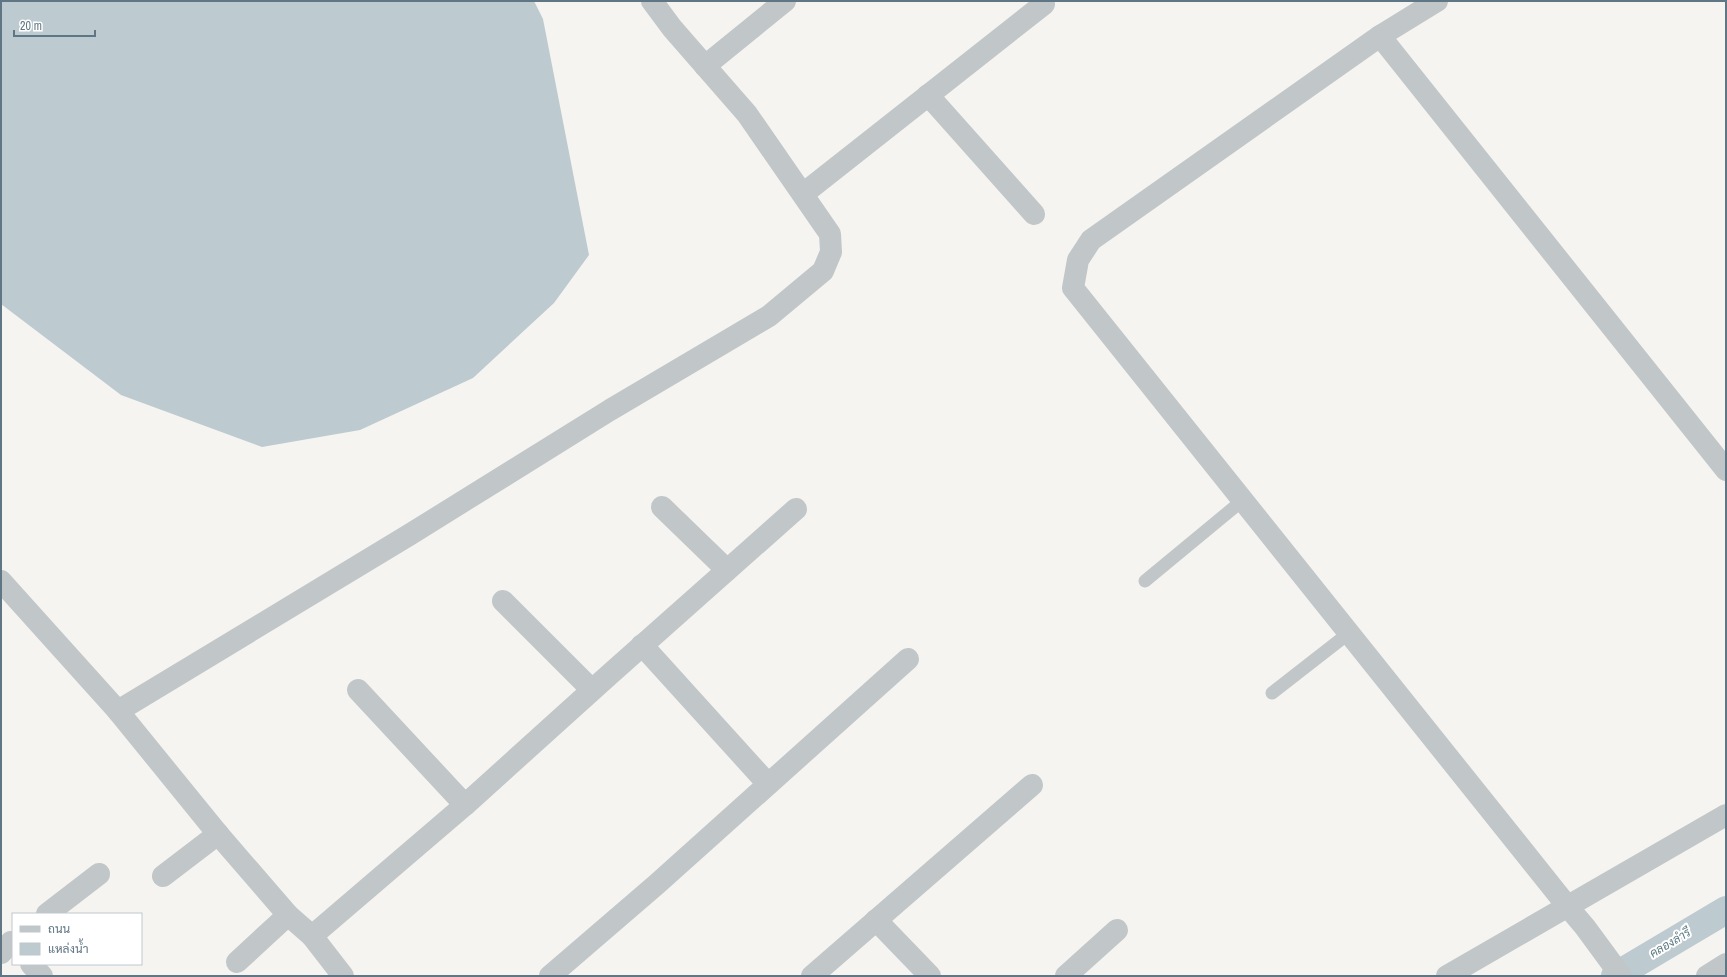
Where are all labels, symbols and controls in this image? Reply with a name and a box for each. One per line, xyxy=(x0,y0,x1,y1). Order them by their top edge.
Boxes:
scale bar xyxy=(14,12,95,38)
text: 20 m xyxy=(20,18,42,34)
legend xyxy=(12,913,142,965)
text: ถนน xyxy=(48,921,71,937)
water label: คลองลำรี xyxy=(1646,924,1695,962)
text: แหล่งน้ำ xyxy=(48,938,88,957)

